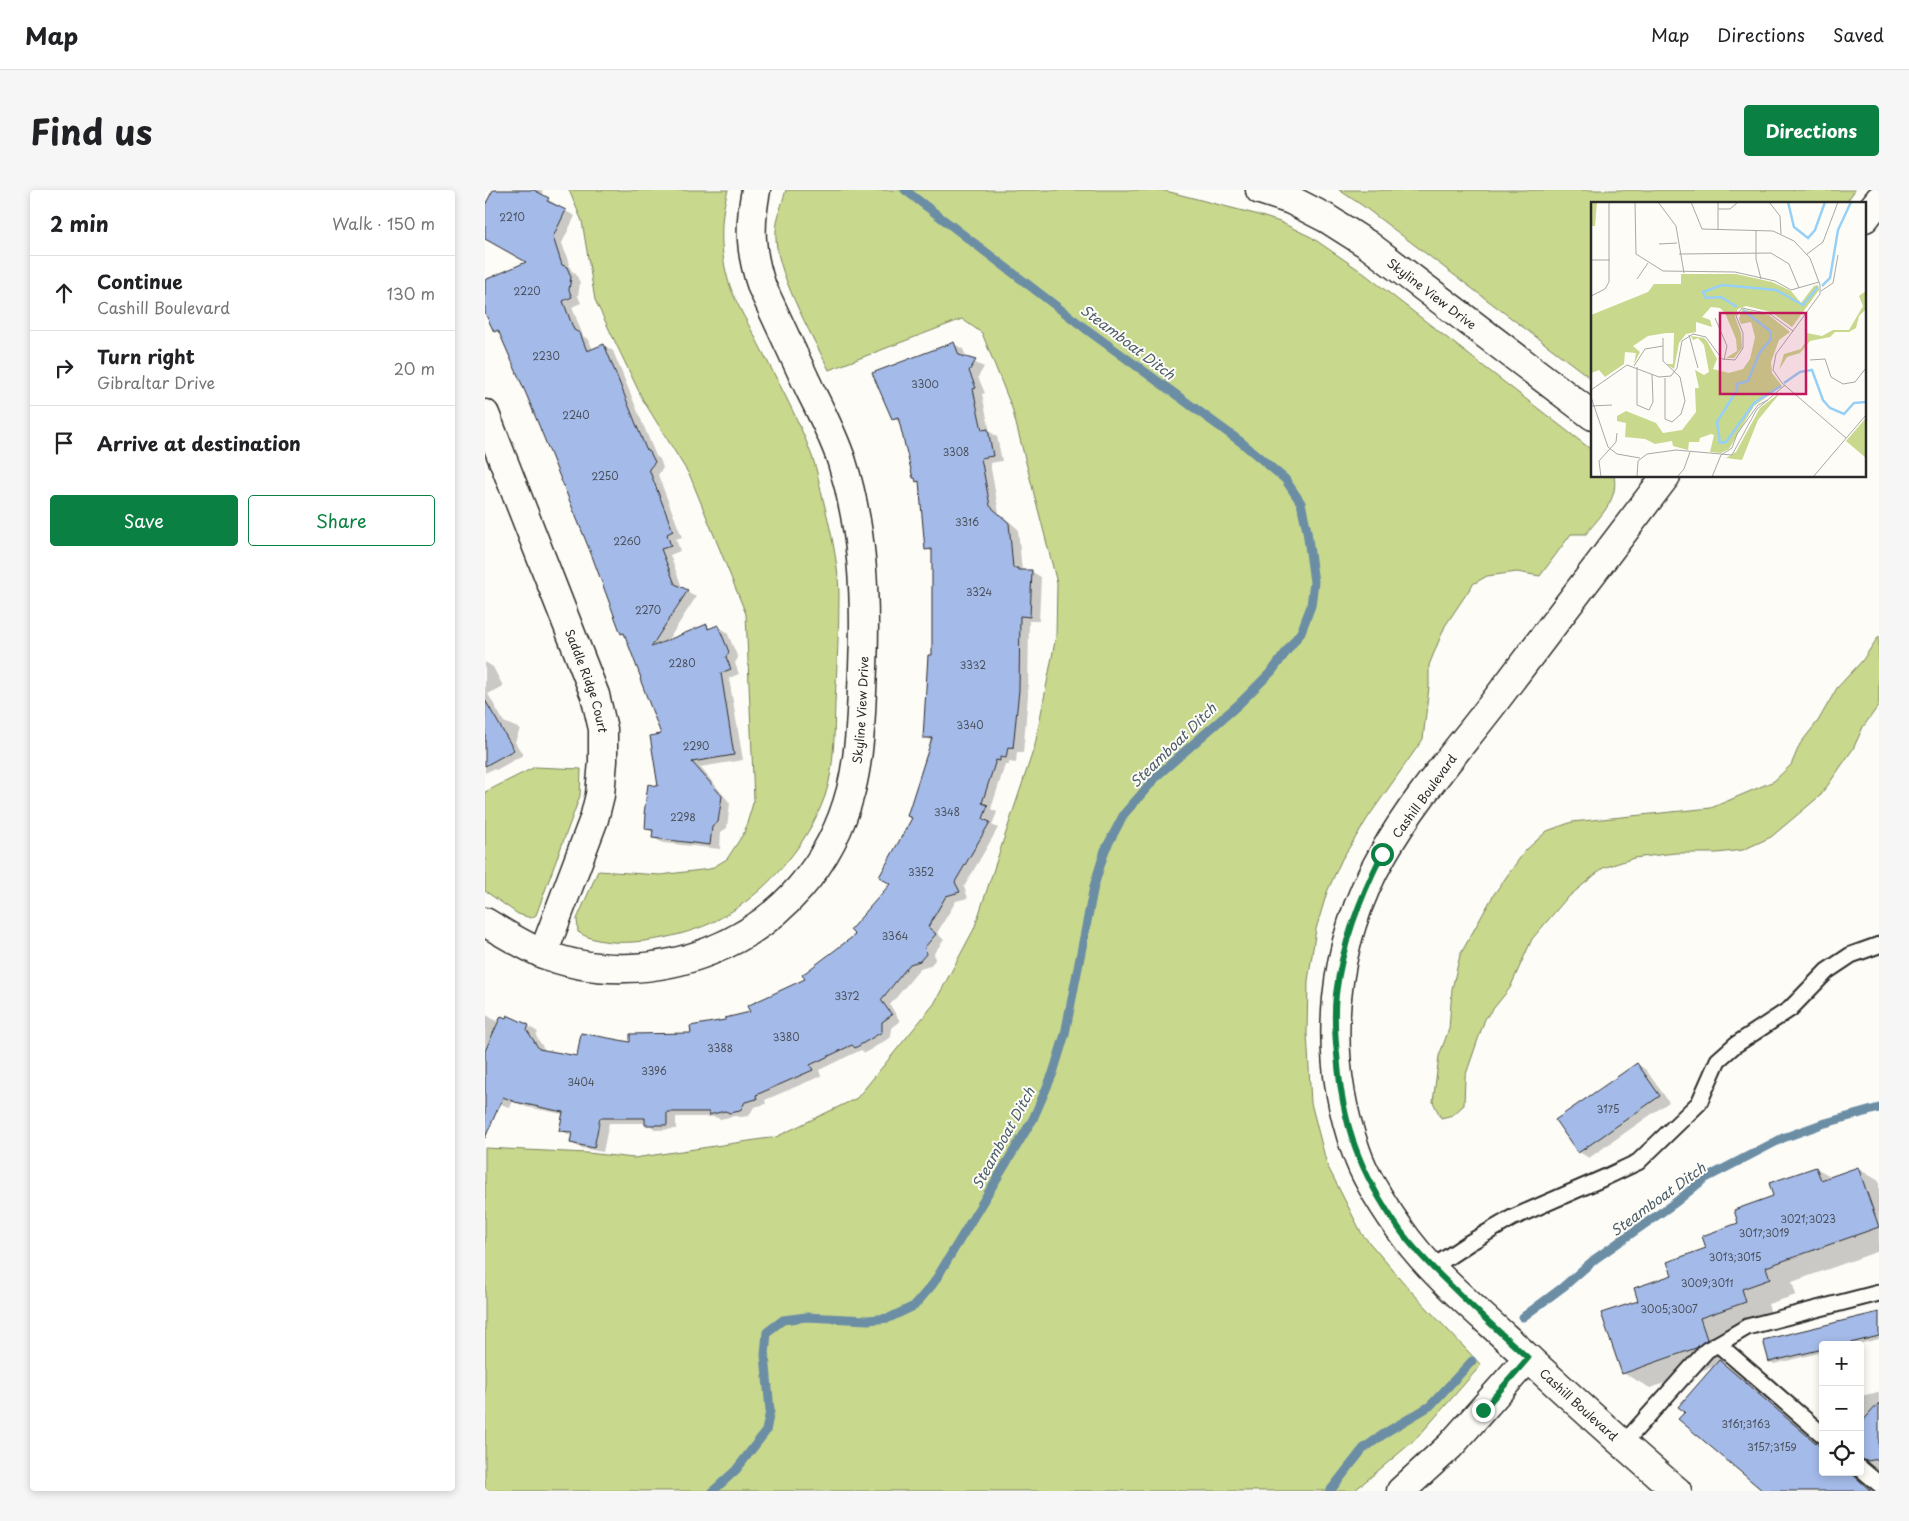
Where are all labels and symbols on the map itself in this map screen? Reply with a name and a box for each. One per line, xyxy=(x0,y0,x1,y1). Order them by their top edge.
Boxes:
inset map xyxy=(1591,202,1867,478)
house number: 2210 xyxy=(499,209,525,224)
street label: Skyline View Drive xyxy=(1383,254,1480,333)
house number: 2220 xyxy=(513,283,541,298)
water label: Steamboat Ditch xyxy=(1077,300,1180,385)
house number: 2230 xyxy=(532,348,560,363)
house number: 3300 xyxy=(911,376,939,391)
house number: 2240 xyxy=(562,407,590,422)
house number: 3308 xyxy=(943,444,969,459)
house number: 2250 xyxy=(591,468,619,483)
house number: 3316 xyxy=(955,514,979,529)
house number: 2260 xyxy=(613,533,641,548)
house number: 3324 xyxy=(966,584,992,599)
house number: 2270 xyxy=(635,602,661,617)
street label: Saddle Ridge Court xyxy=(561,626,612,733)
house number: 2280 xyxy=(668,655,696,670)
street label: Skyline View Drive xyxy=(847,656,872,765)
house number: 3332 xyxy=(960,657,986,672)
water label: Steamboat Ditch xyxy=(1125,698,1222,792)
house number: 3340 xyxy=(956,717,984,732)
house number: 2290 xyxy=(683,738,709,753)
street label: Cashill Boulevard xyxy=(1387,750,1461,842)
house number: 3348 xyxy=(934,804,960,819)
house number: 2298 xyxy=(670,809,696,824)
route start xyxy=(1371,843,1394,866)
house number: 3352 xyxy=(908,864,934,879)
house number: 3364 xyxy=(882,928,909,943)
house number: 3372 xyxy=(834,988,860,1003)
house number: 3380 xyxy=(773,1029,799,1044)
house number: 3388 xyxy=(707,1040,733,1055)
house number: 3396 xyxy=(641,1063,667,1078)
house number: 3404 xyxy=(567,1074,595,1089)
water label: Steamboat Ditch xyxy=(966,1083,1040,1193)
house number: 3175 xyxy=(1596,1101,1620,1116)
water label: Steamboat Ditch xyxy=(1606,1157,1711,1241)
house number: 3021;3023 xyxy=(1780,1211,1836,1226)
house number: 3017;3019 xyxy=(1739,1225,1790,1240)
house number: 3013;3015 xyxy=(1709,1249,1761,1264)
house number: 3009;3011 xyxy=(1681,1275,1733,1290)
house number: 3005;3007 xyxy=(1640,1301,1698,1316)
street label: Cashill Boulevard xyxy=(1536,1364,1622,1445)
route end xyxy=(1472,1399,1495,1422)
house number: 3161;3163 xyxy=(1722,1416,1771,1431)
house number: 3157;3159 xyxy=(1747,1439,1797,1454)

